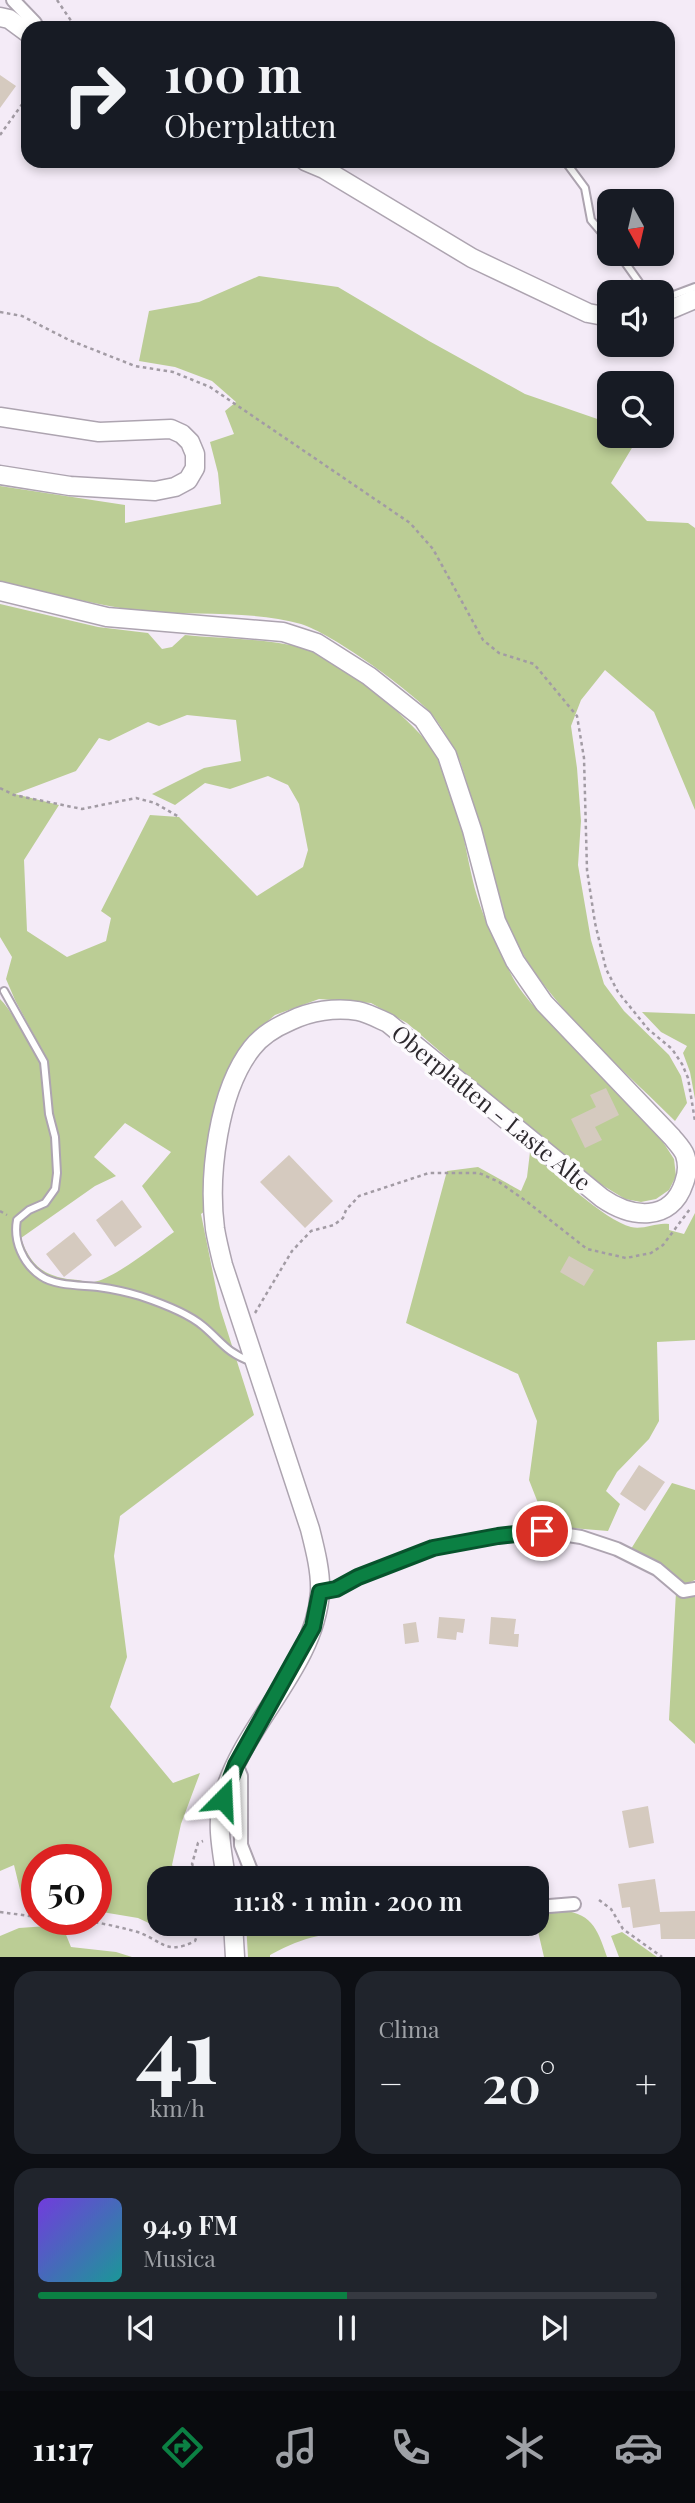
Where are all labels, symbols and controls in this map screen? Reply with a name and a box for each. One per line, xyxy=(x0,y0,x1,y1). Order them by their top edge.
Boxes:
text: 100 m xyxy=(164,40,302,105)
icon: right xyxy=(49,49,140,140)
text: Oberplatten xyxy=(164,103,337,146)
north arrow xyxy=(597,189,674,266)
map controls xyxy=(597,189,674,448)
button: sound xyxy=(597,280,674,357)
button: search xyxy=(597,371,674,448)
street label: Oberplatten - Laste Alte xyxy=(386,1017,598,1197)
pin xyxy=(512,1501,572,1561)
icon: arrive xyxy=(523,1512,561,1550)
position arrow xyxy=(186,1762,260,1836)
speed limit sign: 50 xyxy=(21,1844,112,1935)
text: 11:18 · 1 min · 200 m xyxy=(234,1883,462,1918)
text: 41 xyxy=(136,1986,219,2107)
text: Clima xyxy=(379,2013,440,2044)
text: 20° xyxy=(482,2048,556,2117)
text: − xyxy=(379,2057,403,2108)
text: + xyxy=(635,2057,657,2108)
text: km/h xyxy=(150,2092,205,2123)
text: 94.9 FM xyxy=(143,2207,238,2242)
text: Musica xyxy=(143,2242,216,2273)
icon: previous xyxy=(122,2309,160,2347)
icon: pause xyxy=(328,2309,366,2347)
icon: next xyxy=(535,2309,573,2347)
icon: directions xyxy=(158,2423,207,2472)
icon: music xyxy=(272,2423,321,2472)
icon: phone xyxy=(386,2423,435,2472)
icon: climate xyxy=(500,2423,549,2472)
icon: car xyxy=(614,2423,663,2472)
text: 11:17 xyxy=(32,2426,93,2469)

